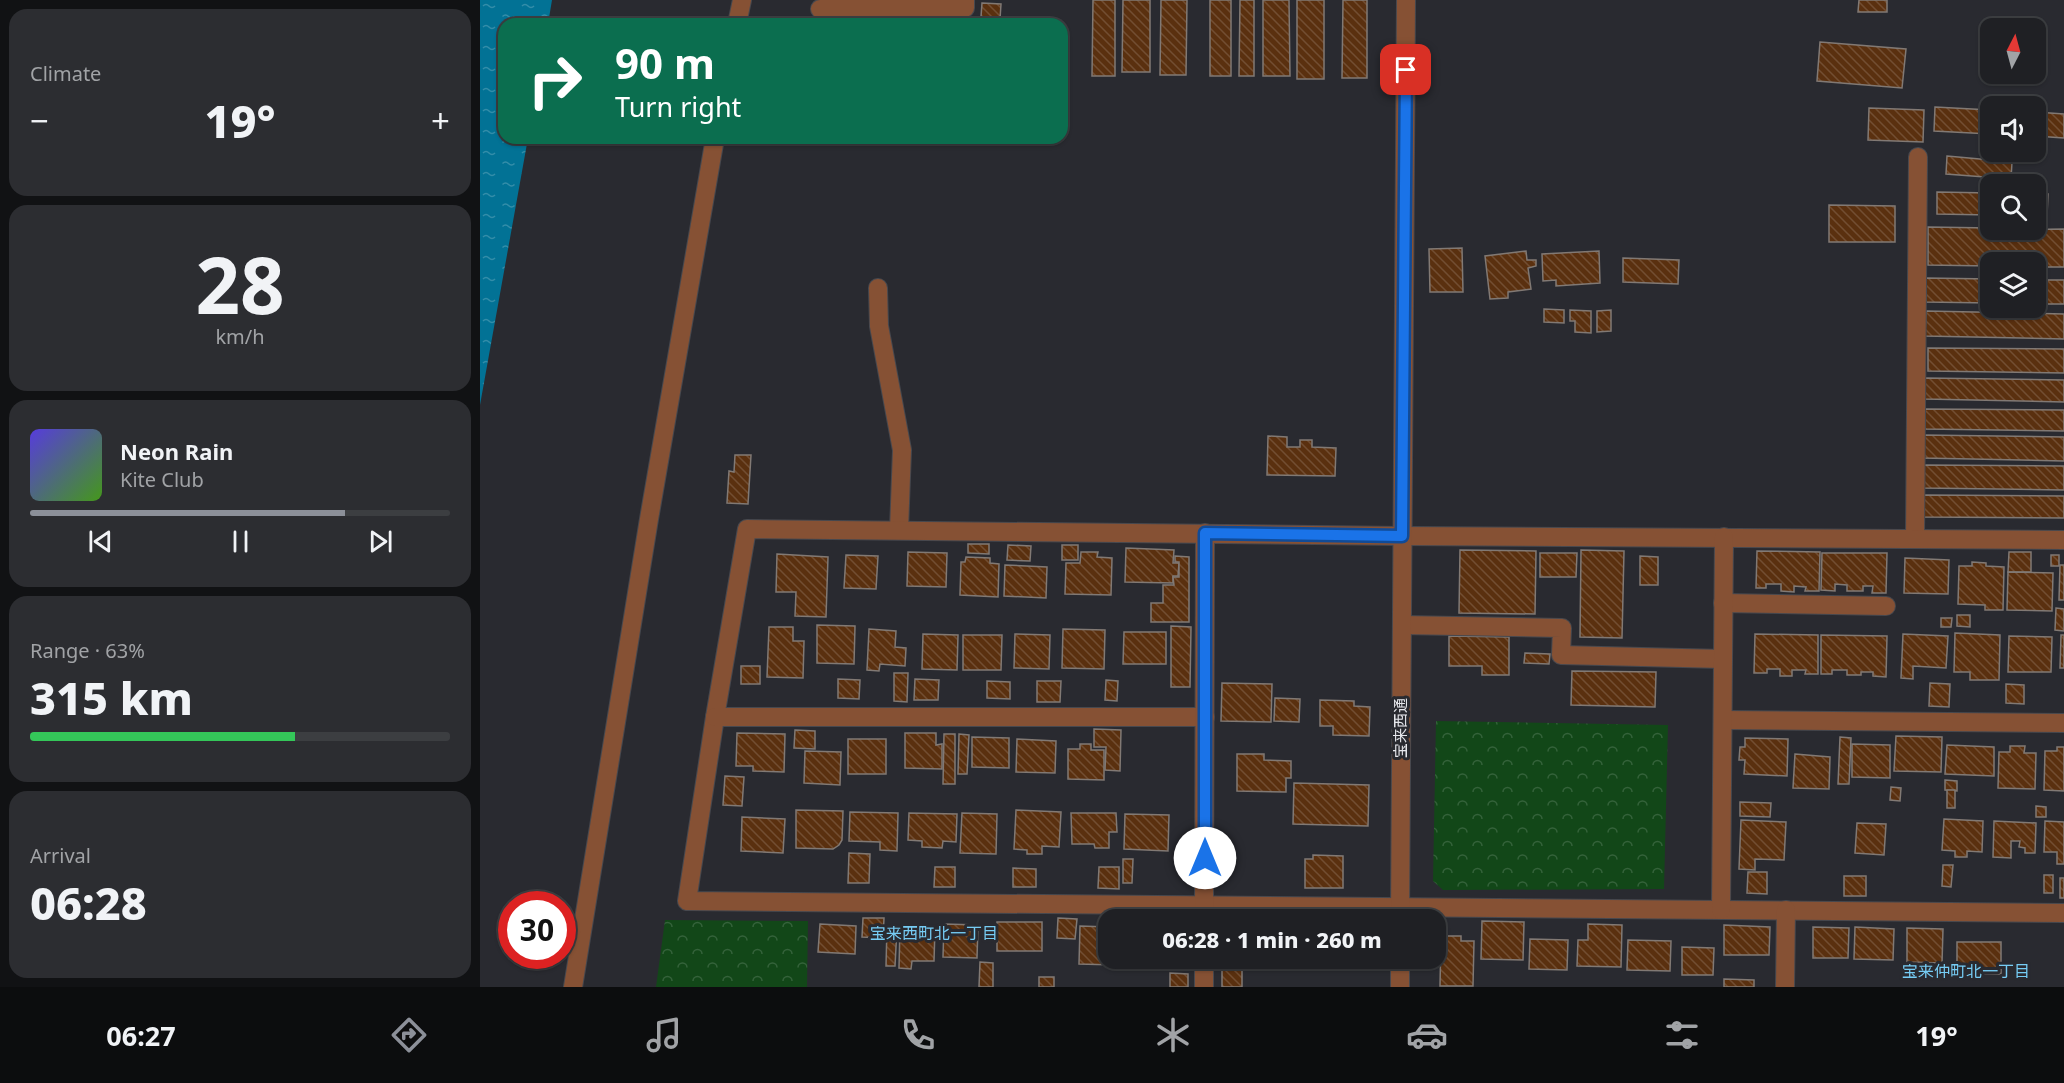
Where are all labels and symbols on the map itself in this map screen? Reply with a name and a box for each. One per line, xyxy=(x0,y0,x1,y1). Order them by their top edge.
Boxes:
north arrow xyxy=(1980,18,2046,84)
pin xyxy=(1380,44,1431,95)
street label: 宝来西通 xyxy=(1390,698,1410,758)
position arrow xyxy=(1173,826,1237,890)
speed limit sign: 30 xyxy=(498,891,576,969)
district label: 宝来西町北一丁目 xyxy=(870,922,998,944)
district label: 宝来仲町北一丁目 xyxy=(1902,960,2030,982)

